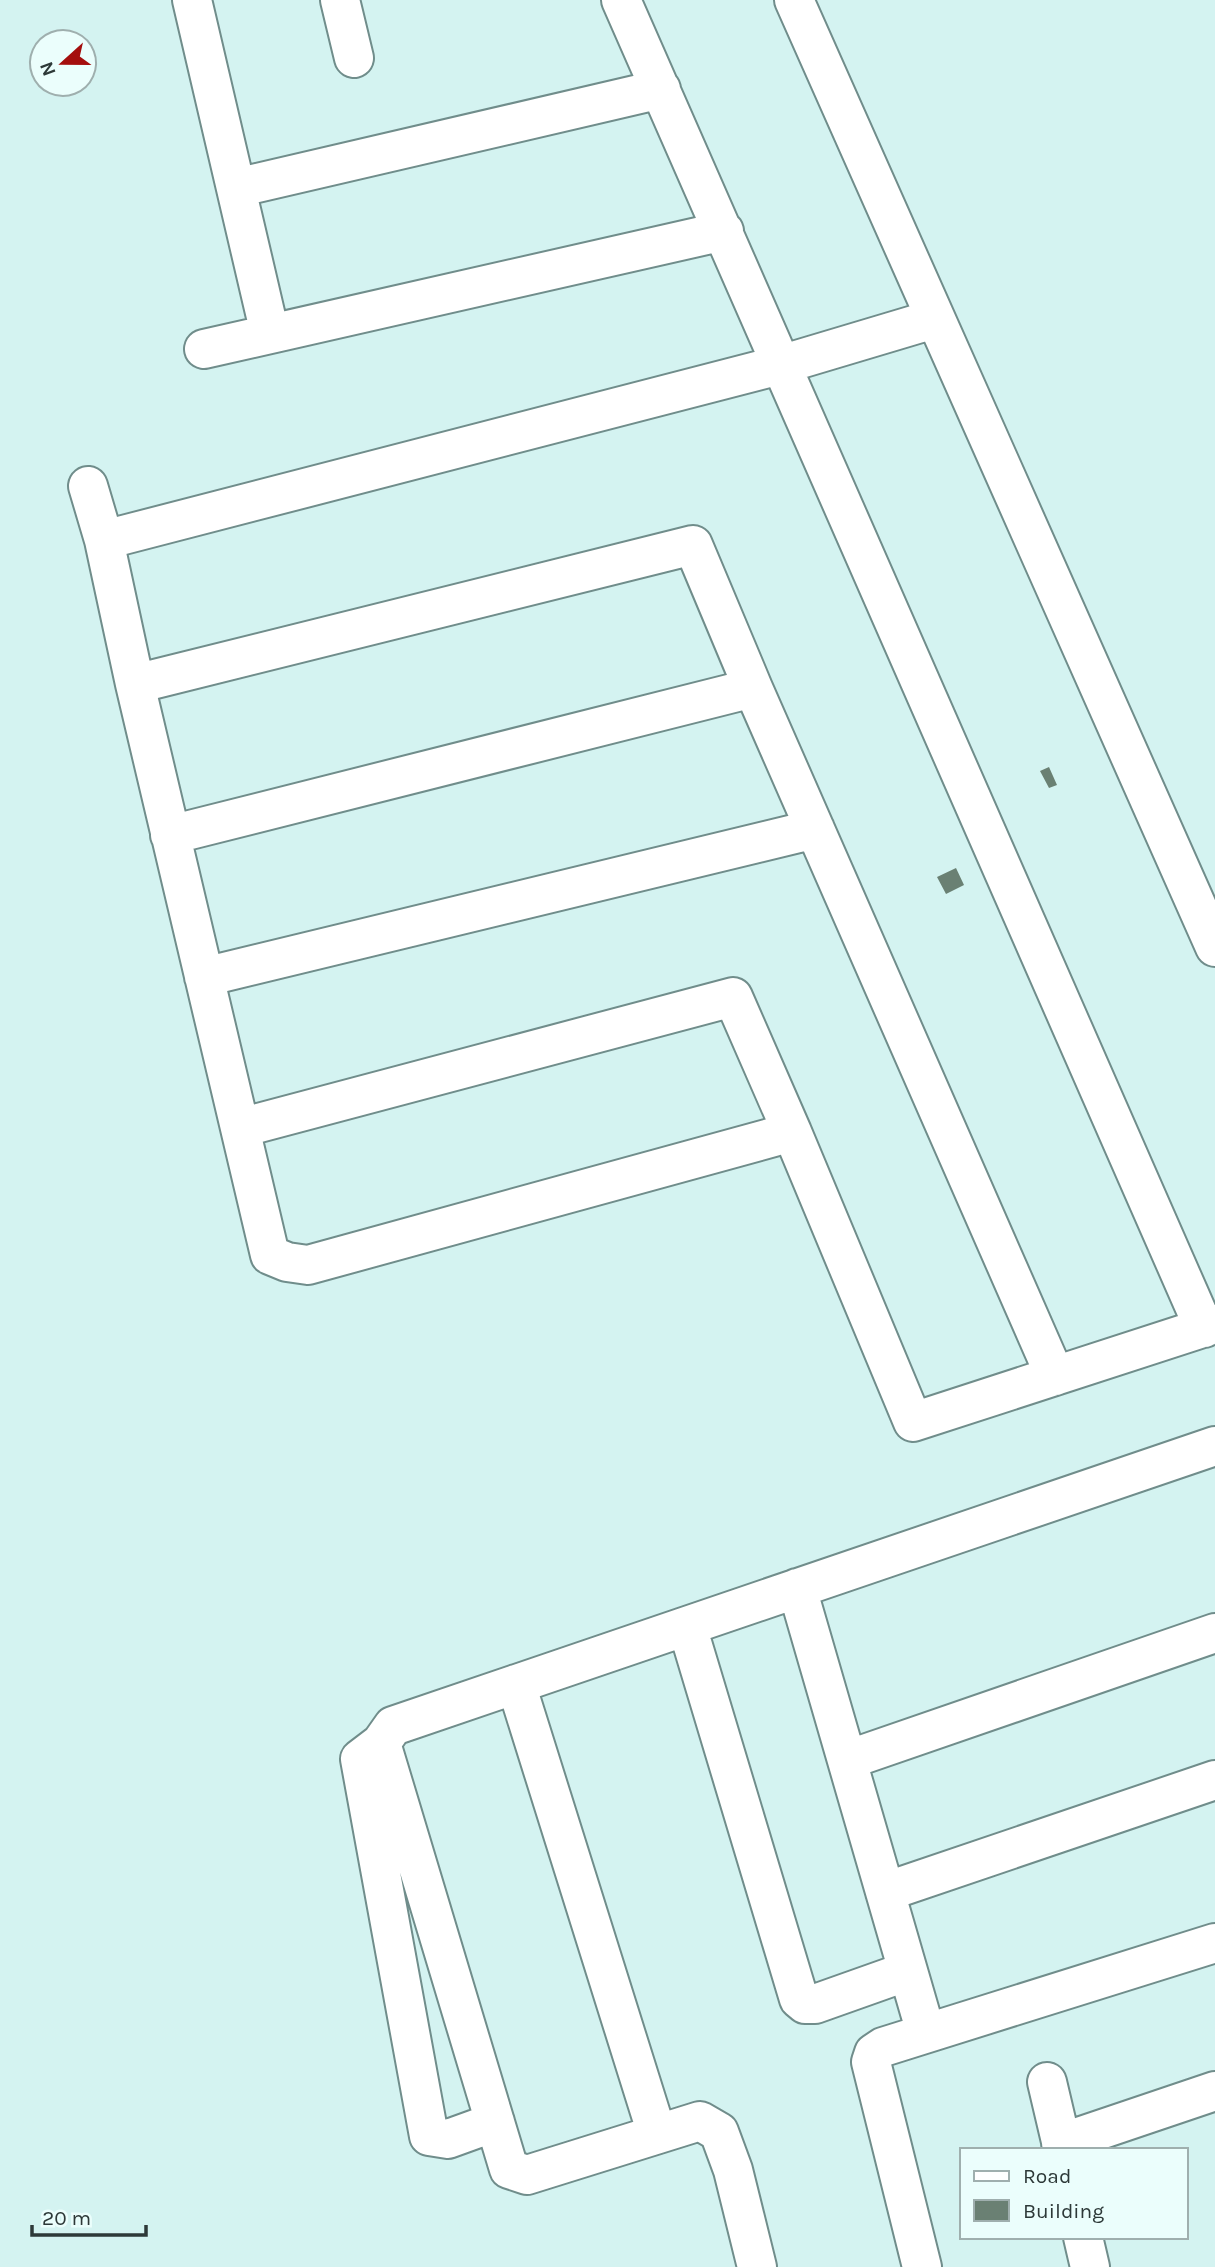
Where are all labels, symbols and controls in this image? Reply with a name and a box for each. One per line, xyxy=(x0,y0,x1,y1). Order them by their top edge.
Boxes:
north arrow xyxy=(28,28,98,98)
text: N xyxy=(35,58,61,79)
legend xyxy=(960,2148,1187,2239)
text: Road xyxy=(1023,2164,1071,2188)
scale bar xyxy=(32,2194,145,2238)
text: Building xyxy=(1023,2199,1104,2223)
text: 20 m xyxy=(42,2206,91,2230)

